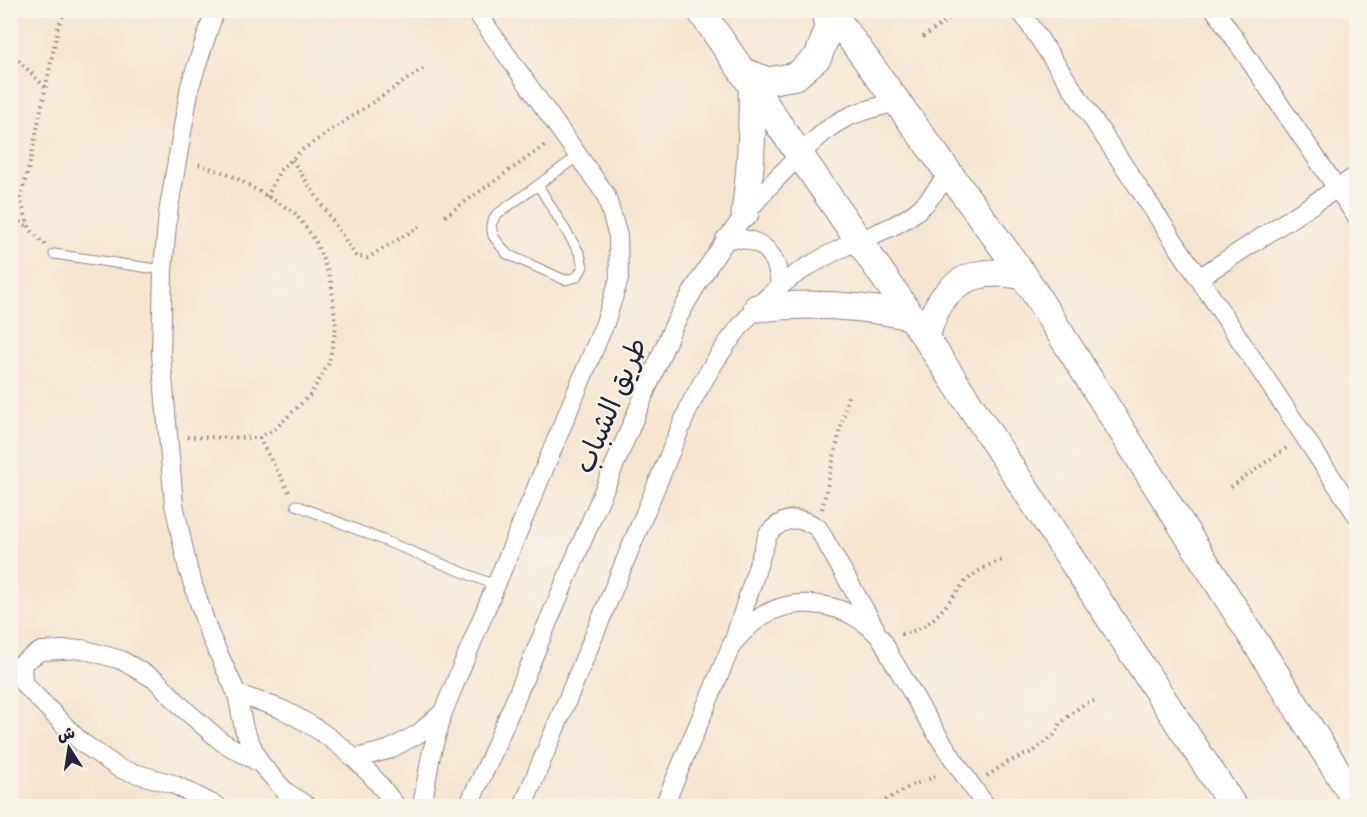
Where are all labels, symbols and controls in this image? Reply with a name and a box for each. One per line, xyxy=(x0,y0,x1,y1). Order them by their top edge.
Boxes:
street label: طريق الشباب xyxy=(566,332,655,478)
north arrow xyxy=(39,718,99,778)
text: ش xyxy=(55,723,77,746)

